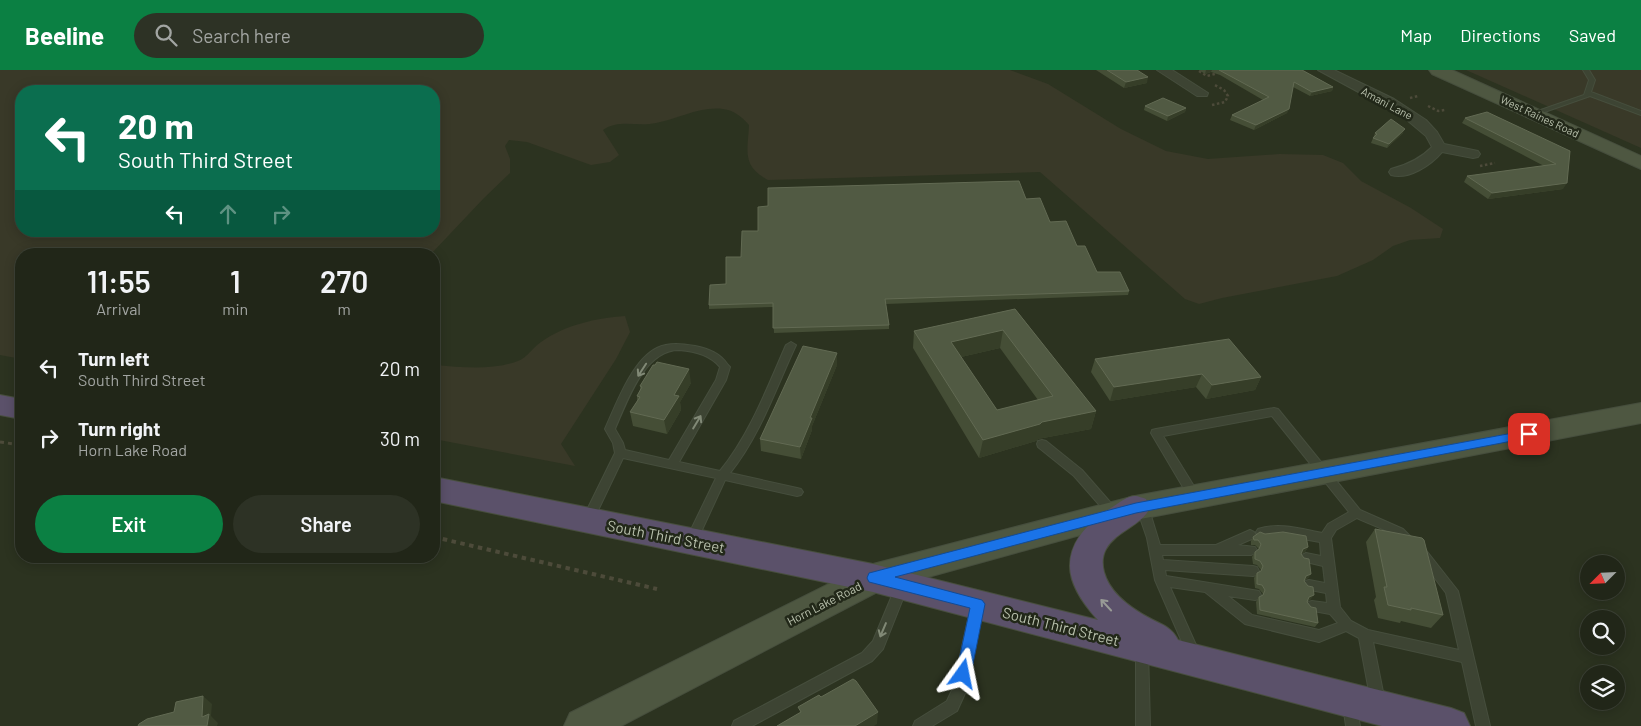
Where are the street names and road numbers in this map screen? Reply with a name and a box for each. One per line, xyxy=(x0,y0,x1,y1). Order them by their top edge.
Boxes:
street label: Amani Lane xyxy=(1359,84,1415,122)
street label: West Raines Road xyxy=(1499,92,1581,140)
street label: South Third Street xyxy=(606,516,726,556)
street label: Horn Lake Road xyxy=(784,578,864,628)
street label: South Third Street xyxy=(1001,603,1121,649)

